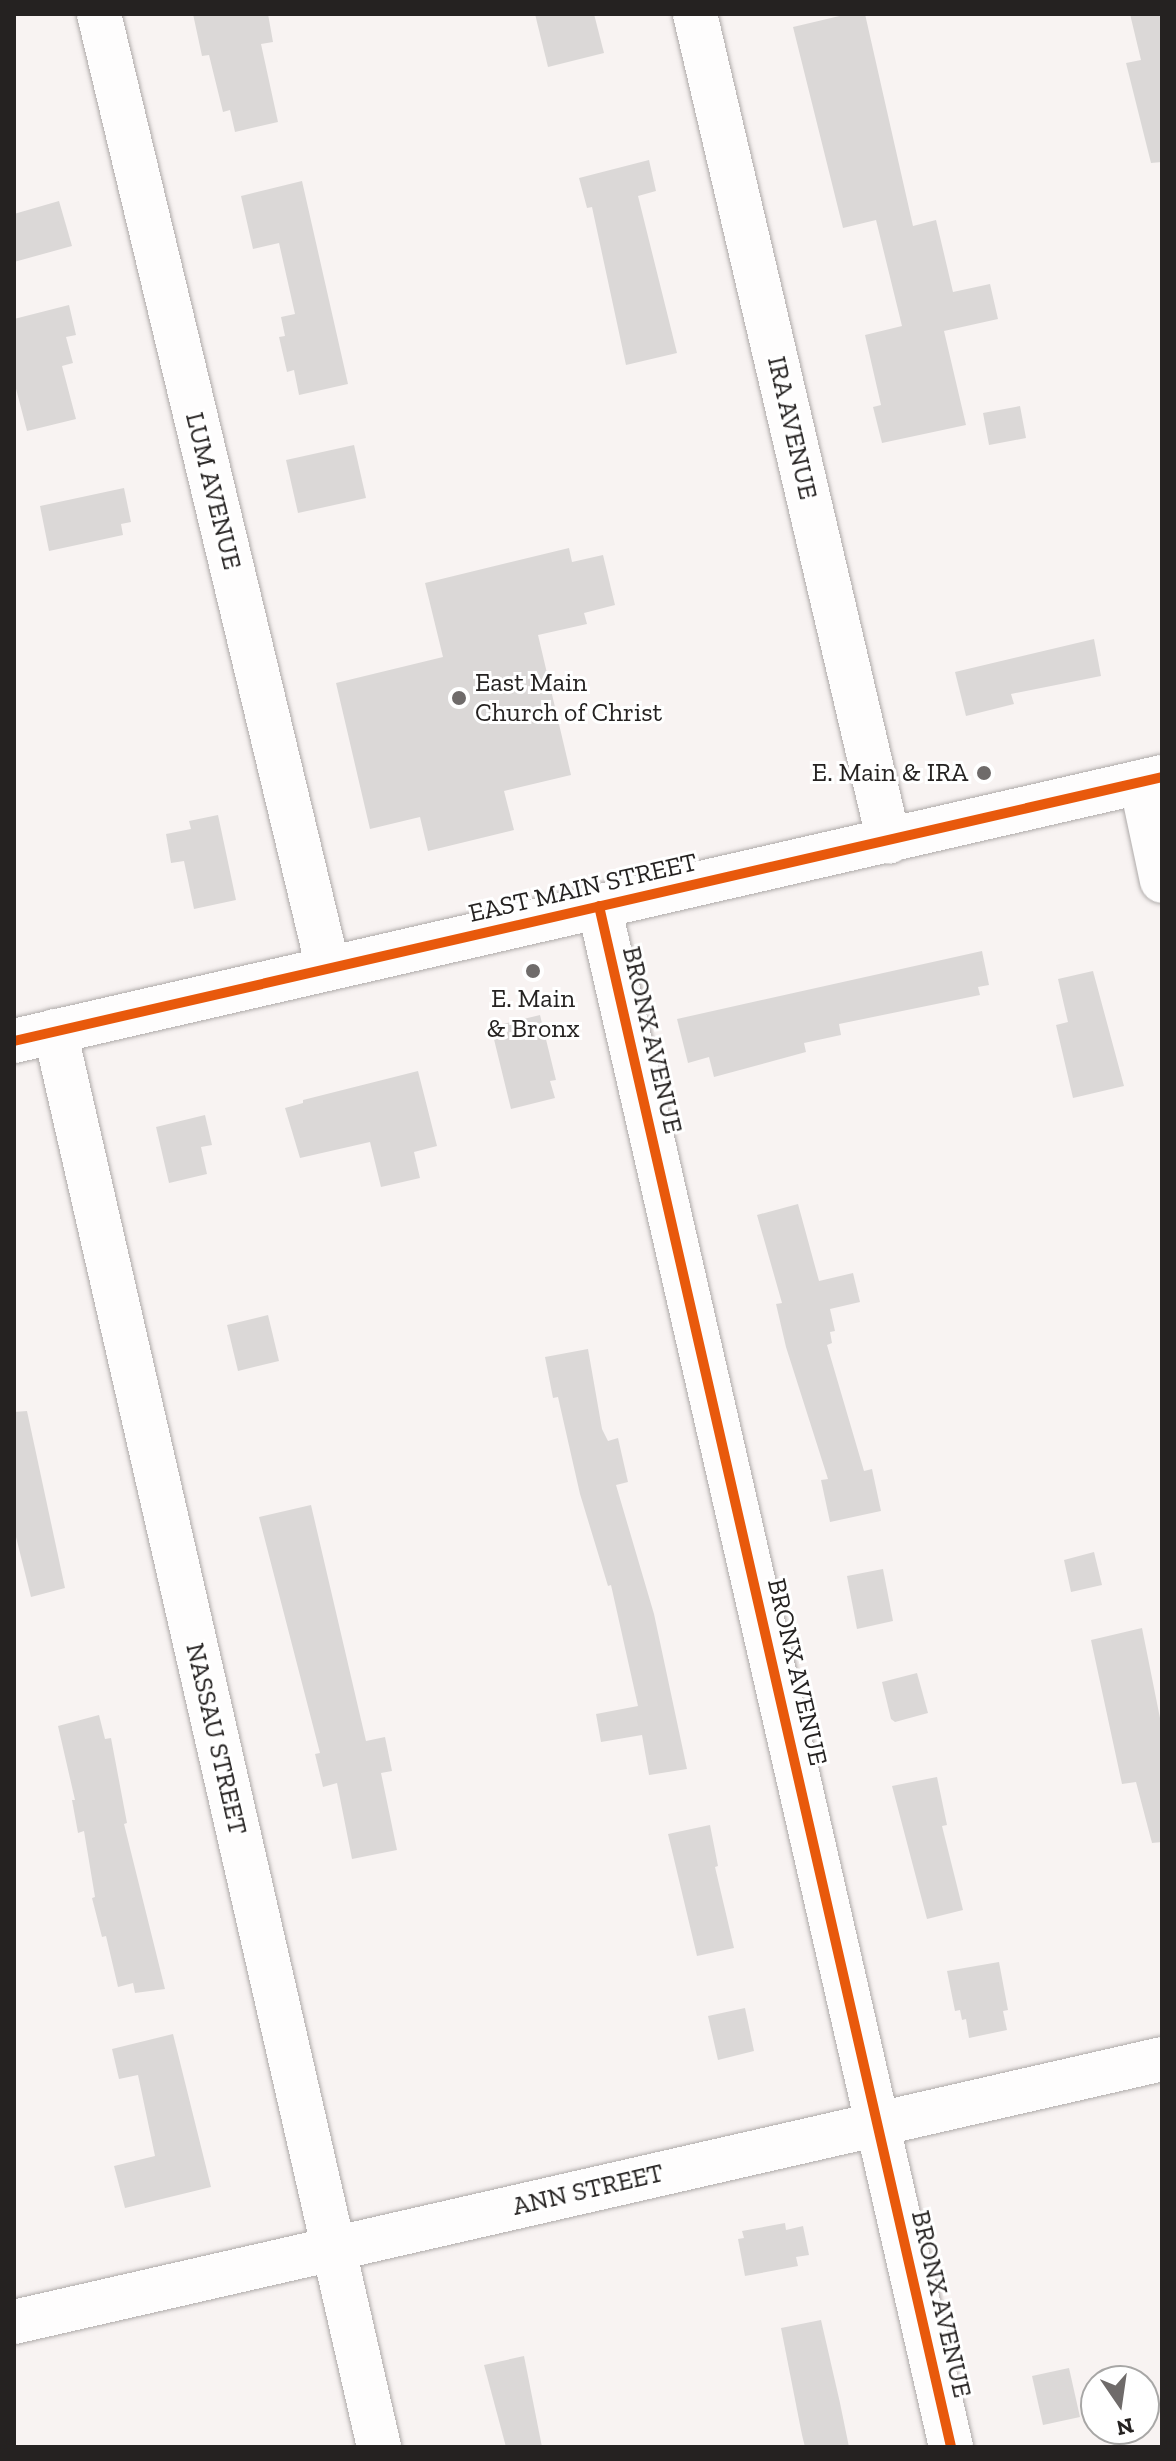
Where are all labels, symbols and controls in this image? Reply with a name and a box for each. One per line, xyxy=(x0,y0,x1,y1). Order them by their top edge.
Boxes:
street label: IRA AVENUE xyxy=(760,353,824,503)
street label: LUM AVENUE xyxy=(178,409,248,573)
place label: East Main Church of Christ xyxy=(475,667,662,728)
marker: East Main Church of Christ xyxy=(450,689,468,707)
place label: E. Main & IRA xyxy=(812,757,968,789)
marker: E. Main & IRA xyxy=(975,764,993,782)
street label: EAST MAIN STREET xyxy=(466,846,700,930)
street label: BRONX AVENUE xyxy=(615,943,689,1137)
marker: E. Main & Bronx xyxy=(524,962,542,980)
place label: E. Main & Bronx xyxy=(486,983,580,1044)
street label: BRONX AVENUE xyxy=(760,1575,834,1769)
street label: NASSAU STREET xyxy=(179,1640,253,1838)
street label: ANN STREET xyxy=(510,2157,666,2223)
street label: BRONX AVENUE xyxy=(904,2207,978,2401)
north arrow xyxy=(1080,2365,1160,2445)
text: N xyxy=(1114,2412,1136,2442)

